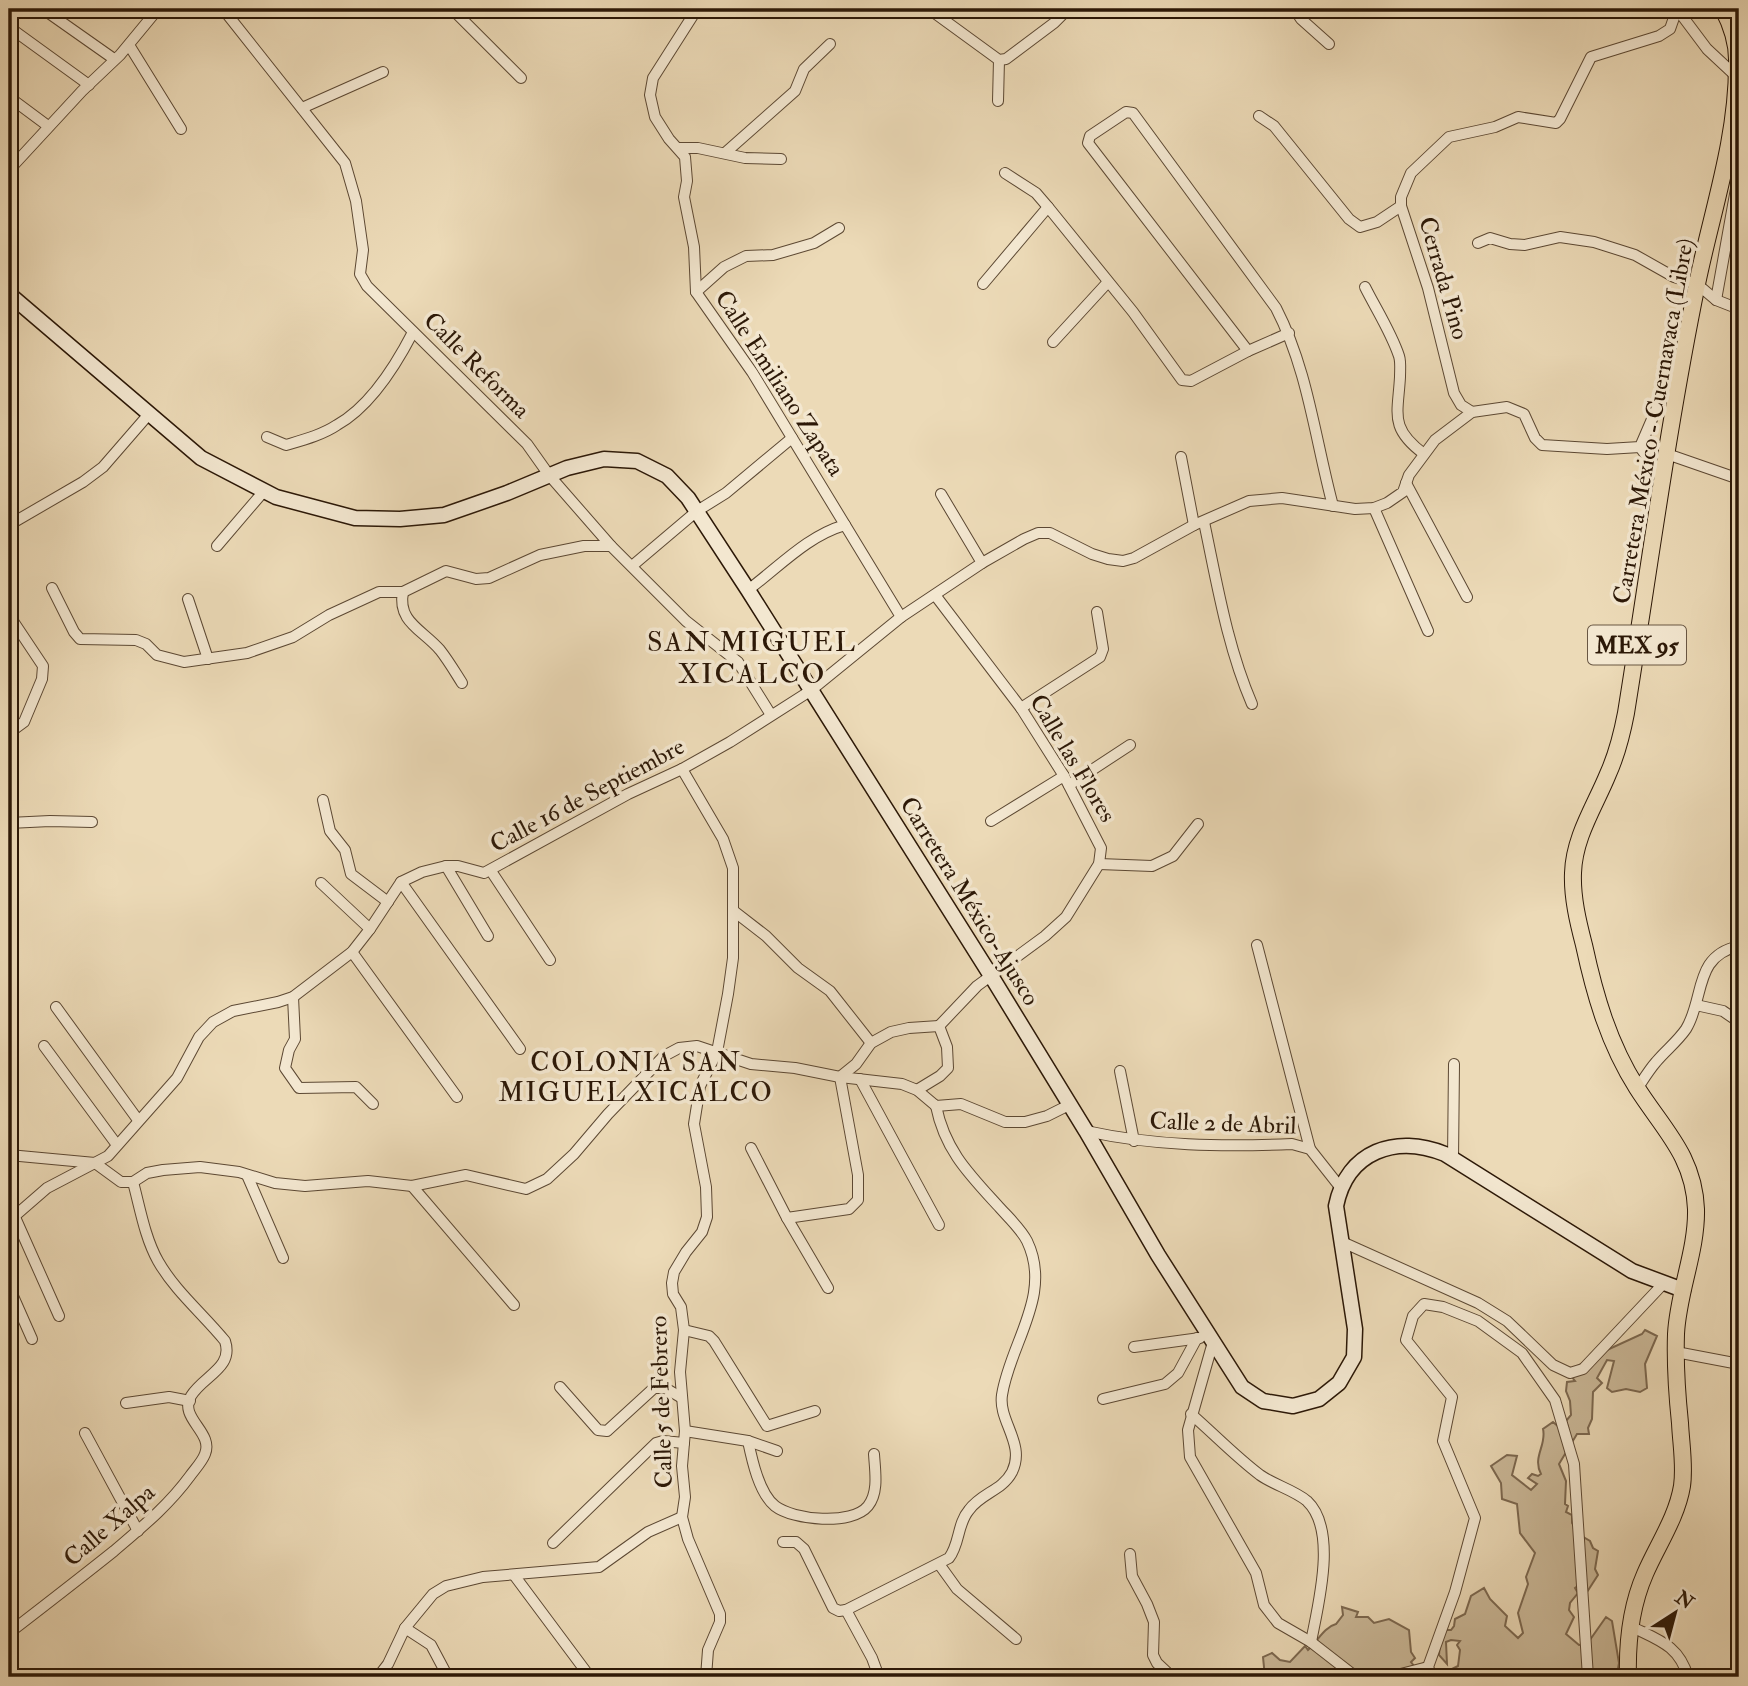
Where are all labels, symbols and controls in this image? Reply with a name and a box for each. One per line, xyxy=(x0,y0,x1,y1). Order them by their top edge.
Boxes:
street label: Cerrada Pino xyxy=(1411,213,1476,343)
street label: Carretera México - Cuernavaca (Libre) xyxy=(1606,236,1701,606)
street label: Calle Emiliano Zapata xyxy=(708,284,852,483)
street label: Calle Reforma xyxy=(417,306,537,426)
district label: SAN MIGUEL XICALCO xyxy=(647,625,857,692)
road number: MEX 95 xyxy=(1588,625,1686,664)
street label: Calle las Flores xyxy=(1022,689,1123,828)
street label: Calle 16 de Septiembre xyxy=(485,731,690,860)
street label: Carretera México-Ajusco xyxy=(893,791,1046,1011)
district label: COLONIA SAN MIGUEL XICALCO xyxy=(498,1047,774,1109)
street label: Calle 2 de Abril xyxy=(1149,1105,1297,1142)
street label: Calle 5 de Febrero xyxy=(643,1315,680,1489)
street label: Calle Xalpa xyxy=(57,1476,162,1574)
north arrow xyxy=(1640,1578,1710,1648)
text: N xyxy=(1670,1585,1699,1615)

